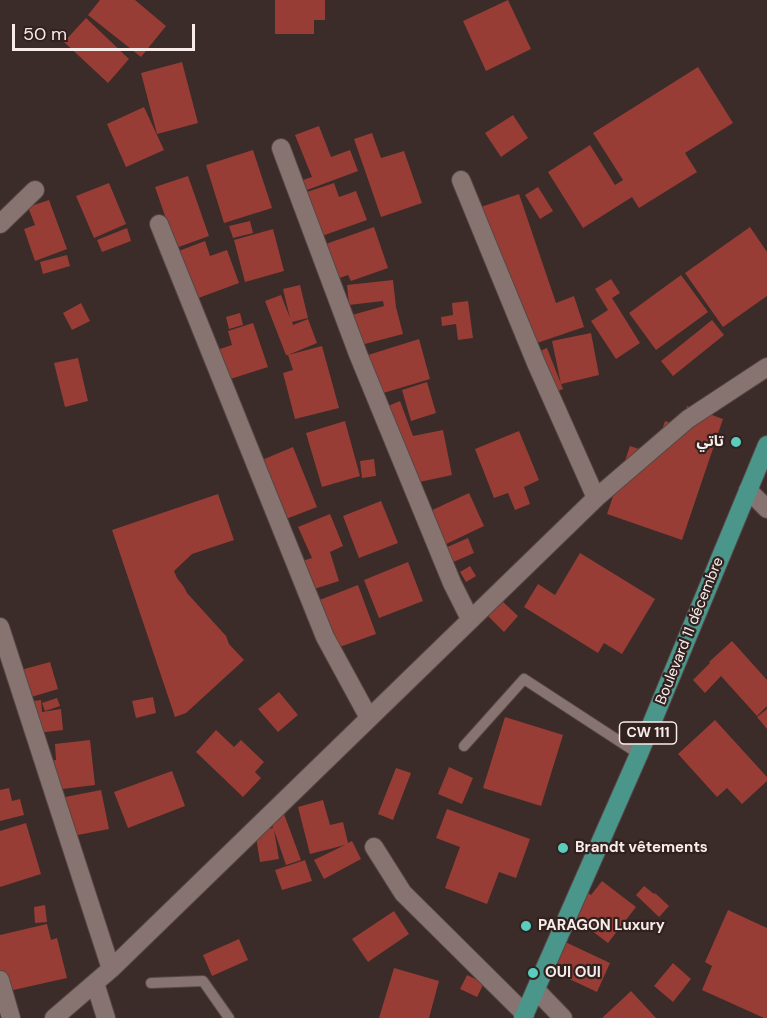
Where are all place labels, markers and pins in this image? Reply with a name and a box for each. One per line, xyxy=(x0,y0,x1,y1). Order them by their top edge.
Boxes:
place label: تاتي xyxy=(696,433,724,451)
marker: تاتي xyxy=(729,435,743,449)
place label: Brandt vêtements xyxy=(575,839,708,857)
marker: Brandt vêtements xyxy=(556,841,570,855)
place label: PARAGON Luxury xyxy=(538,917,665,935)
marker: PARAGON Luxury xyxy=(519,919,533,933)
place label: OUI OUI xyxy=(545,964,601,982)
marker: OUI OUI xyxy=(526,966,540,980)

